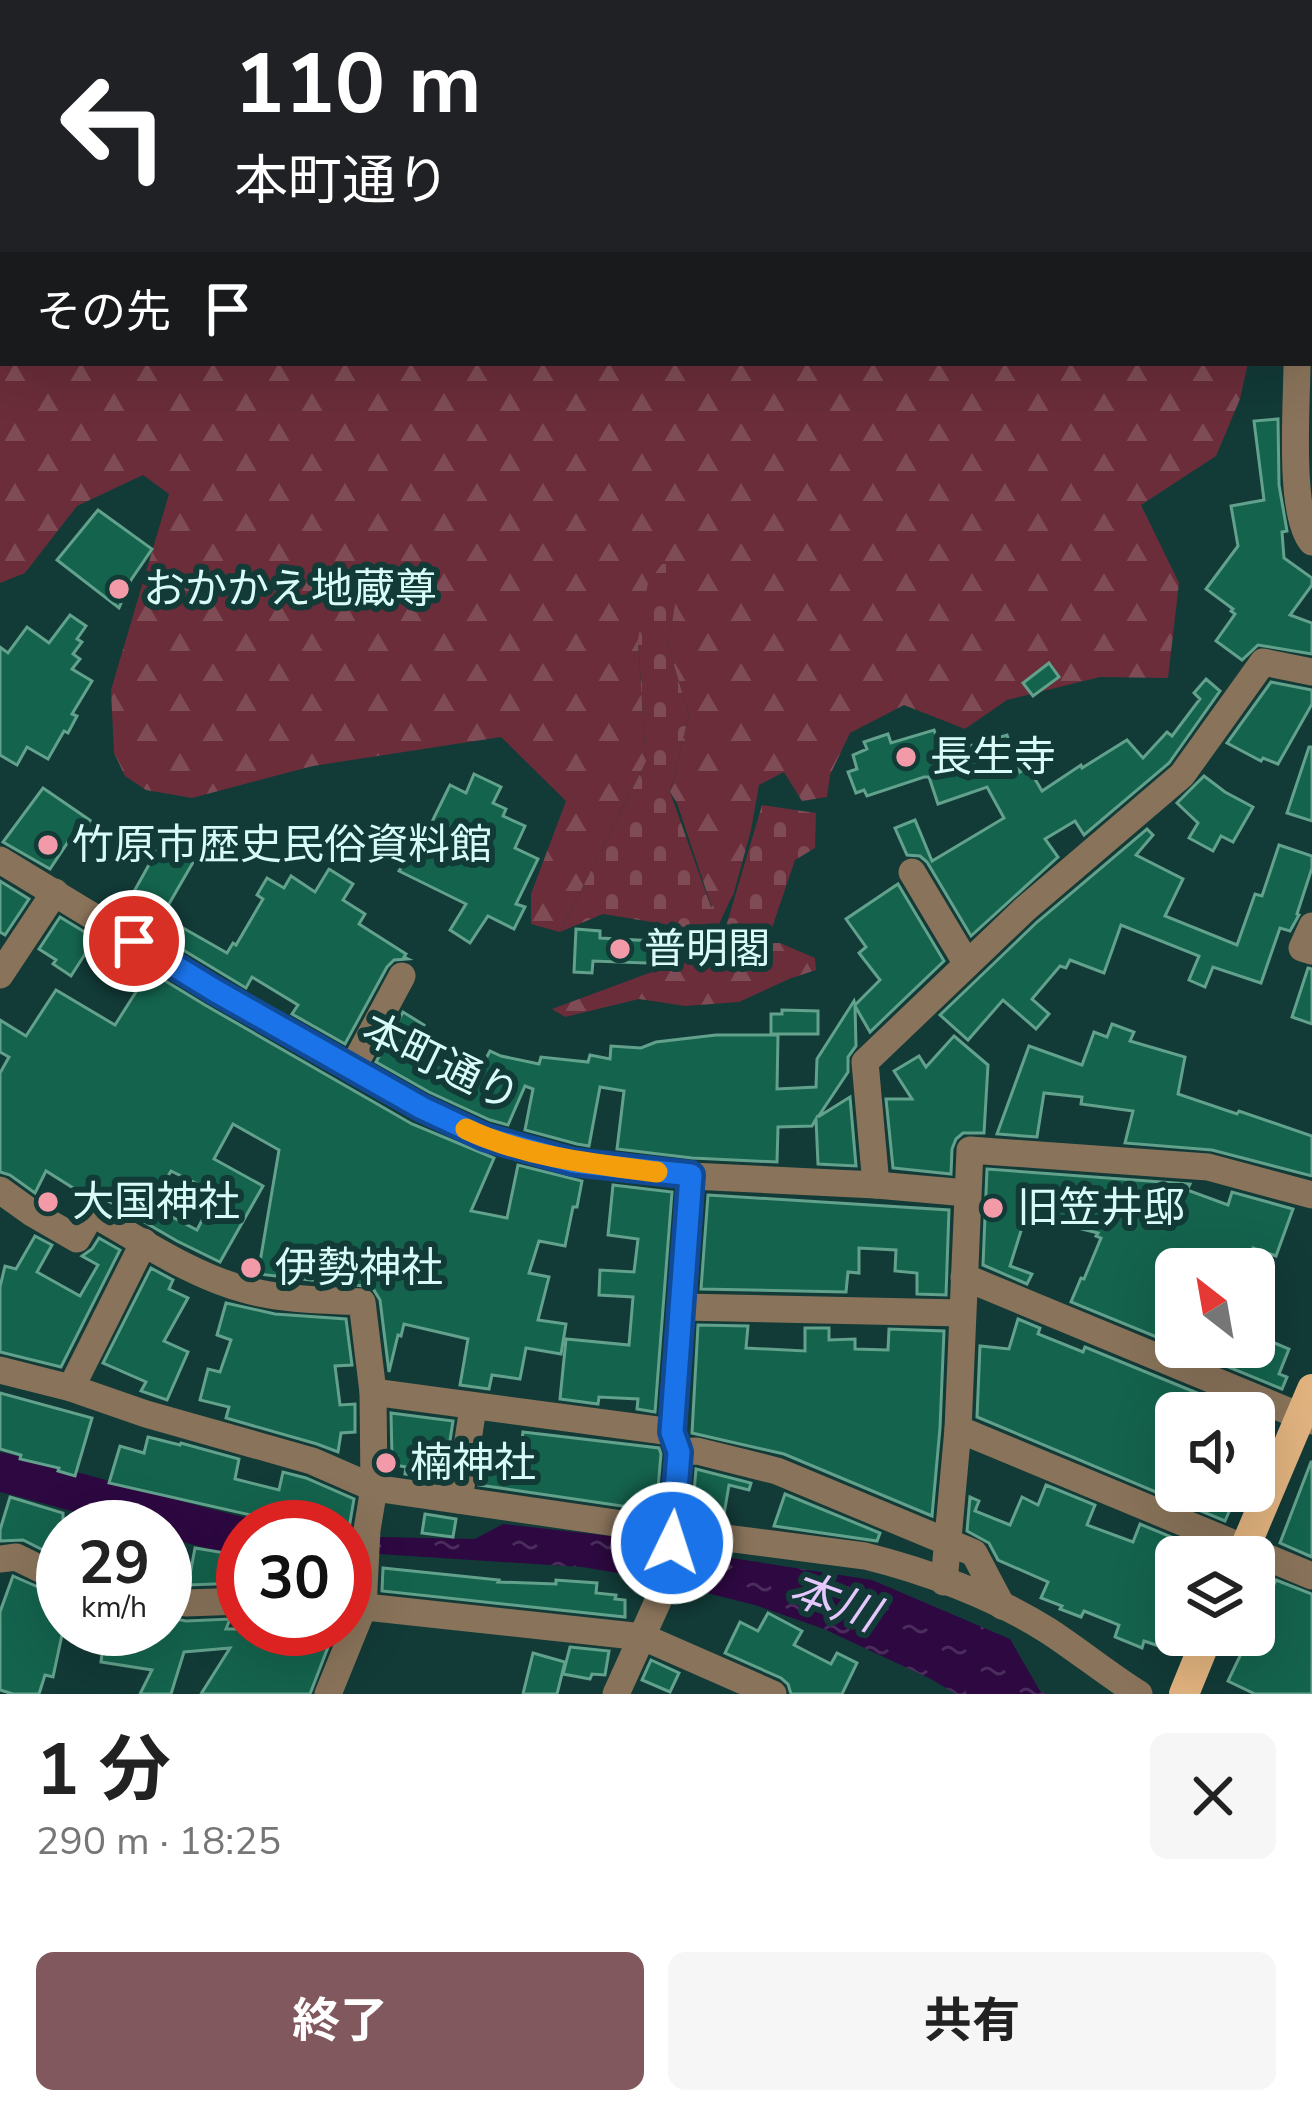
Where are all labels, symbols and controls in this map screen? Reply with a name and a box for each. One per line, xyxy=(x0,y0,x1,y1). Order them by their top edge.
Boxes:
text: 110 m xyxy=(234,27,482,142)
icon: left xyxy=(36,48,192,204)
text: 本町通り xyxy=(234,144,450,218)
icon: arrive xyxy=(195,276,261,342)
text: その先 xyxy=(36,282,171,343)
place label: おかかえ地蔵尊 xyxy=(143,561,437,618)
marker: おかかえ地蔵尊 xyxy=(106,576,132,602)
place label: 長生寺 xyxy=(930,729,1056,786)
marker: 長生寺 xyxy=(893,744,919,770)
place label: 竹原市歴史民俗資料館 xyxy=(72,817,492,874)
marker: 竹原市歴史民俗資料館 xyxy=(35,832,61,858)
pin xyxy=(83,890,185,992)
icon: arrive xyxy=(101,908,167,974)
place label: 普明閣 xyxy=(644,921,770,978)
marker: 普明閣 xyxy=(607,936,633,962)
street label: 本町通り xyxy=(353,1001,529,1125)
place label: 大国神社 xyxy=(72,1174,240,1231)
place label: 旧笠井邸 xyxy=(1017,1180,1185,1237)
marker: 大国神社 xyxy=(35,1189,61,1215)
marker: 旧笠井邸 xyxy=(980,1195,1006,1221)
place label: 伊勢神社 xyxy=(275,1240,443,1297)
north arrow xyxy=(1155,1248,1275,1368)
map controls xyxy=(1155,1248,1275,1656)
marker: 伊勢神社 xyxy=(238,1255,264,1281)
button: sound xyxy=(1155,1392,1275,1512)
place label: 楠神社 xyxy=(410,1435,536,1492)
marker: 楠神社 xyxy=(373,1450,399,1476)
position arrow xyxy=(609,1480,735,1606)
speed limit sign: 30 xyxy=(216,1500,372,1656)
text: 29 xyxy=(78,1522,150,1604)
button: layers xyxy=(1155,1536,1275,1656)
water label: 本川 xyxy=(781,1558,890,1647)
text: km/h xyxy=(81,1587,147,1628)
text: 1 分 xyxy=(36,1721,171,1819)
button: close xyxy=(1150,1733,1276,1859)
text: 290 m · 18:25 xyxy=(36,1815,281,1868)
button: 終了 xyxy=(36,1952,644,2090)
button: 共有 xyxy=(668,1952,1276,2090)

